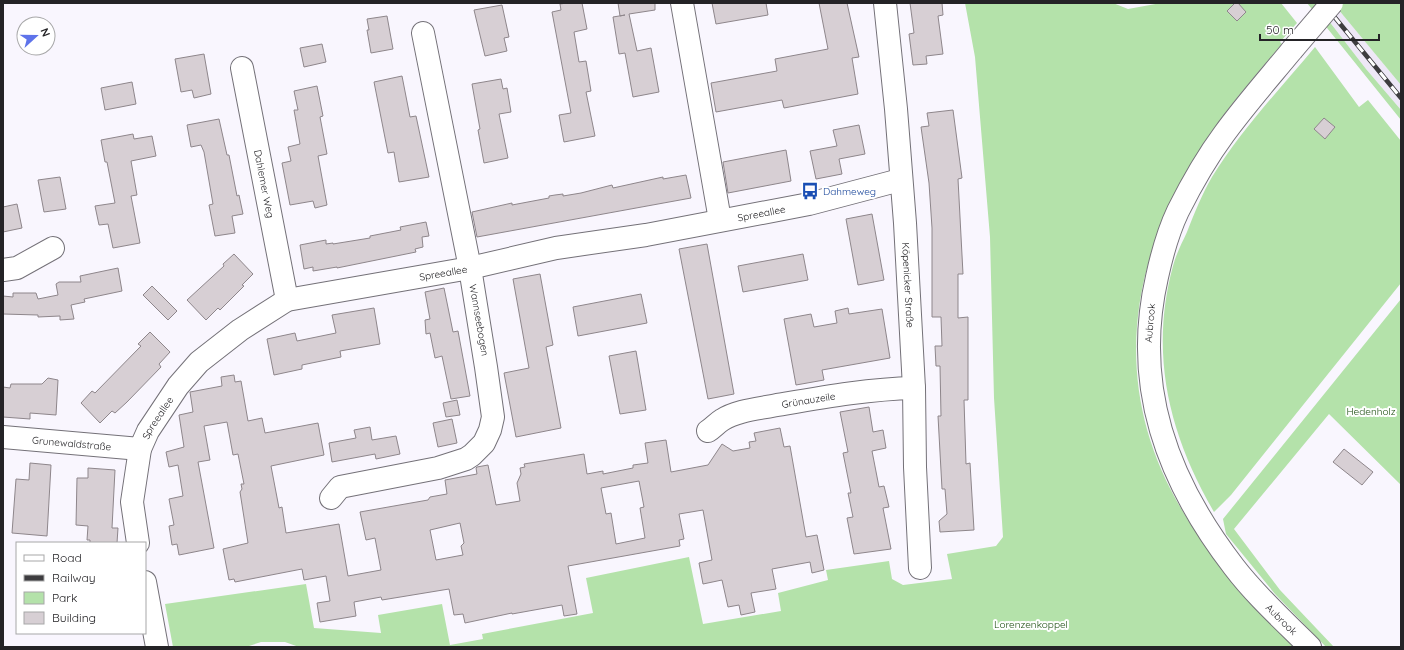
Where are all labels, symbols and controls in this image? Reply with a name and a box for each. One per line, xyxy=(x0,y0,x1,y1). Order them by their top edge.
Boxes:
north arrow xyxy=(16,16,56,56)
scale bar xyxy=(1260,16,1379,42)
text: 50 m xyxy=(1266,22,1294,37)
text: N xyxy=(37,26,53,39)
street label: Dahlemer Weg xyxy=(251,148,277,219)
bus stop icon: Dahmeweg xyxy=(800,181,820,201)
place label: Dahmeweg xyxy=(823,185,876,198)
street label: Spreeallee xyxy=(736,202,787,224)
street label: Köpenicker Straße xyxy=(900,242,917,328)
street label: Spreeallee xyxy=(418,262,469,283)
street label: Wannseebogen xyxy=(466,283,492,357)
street label: Aubrook xyxy=(1142,303,1158,343)
street label: Grünauzeile xyxy=(781,389,837,411)
street label: Spreeallee xyxy=(139,393,176,441)
park label: Hedenholz xyxy=(1346,405,1396,418)
street label: Grunewaldstraße xyxy=(32,433,112,453)
legend xyxy=(16,542,146,634)
text: Road xyxy=(52,550,82,565)
text: Railway xyxy=(52,570,96,585)
text: Park xyxy=(52,590,77,605)
street label: Aubrook xyxy=(1263,601,1300,638)
text: Building xyxy=(52,610,96,625)
park label: Lorenzenkoppel xyxy=(994,618,1068,631)

